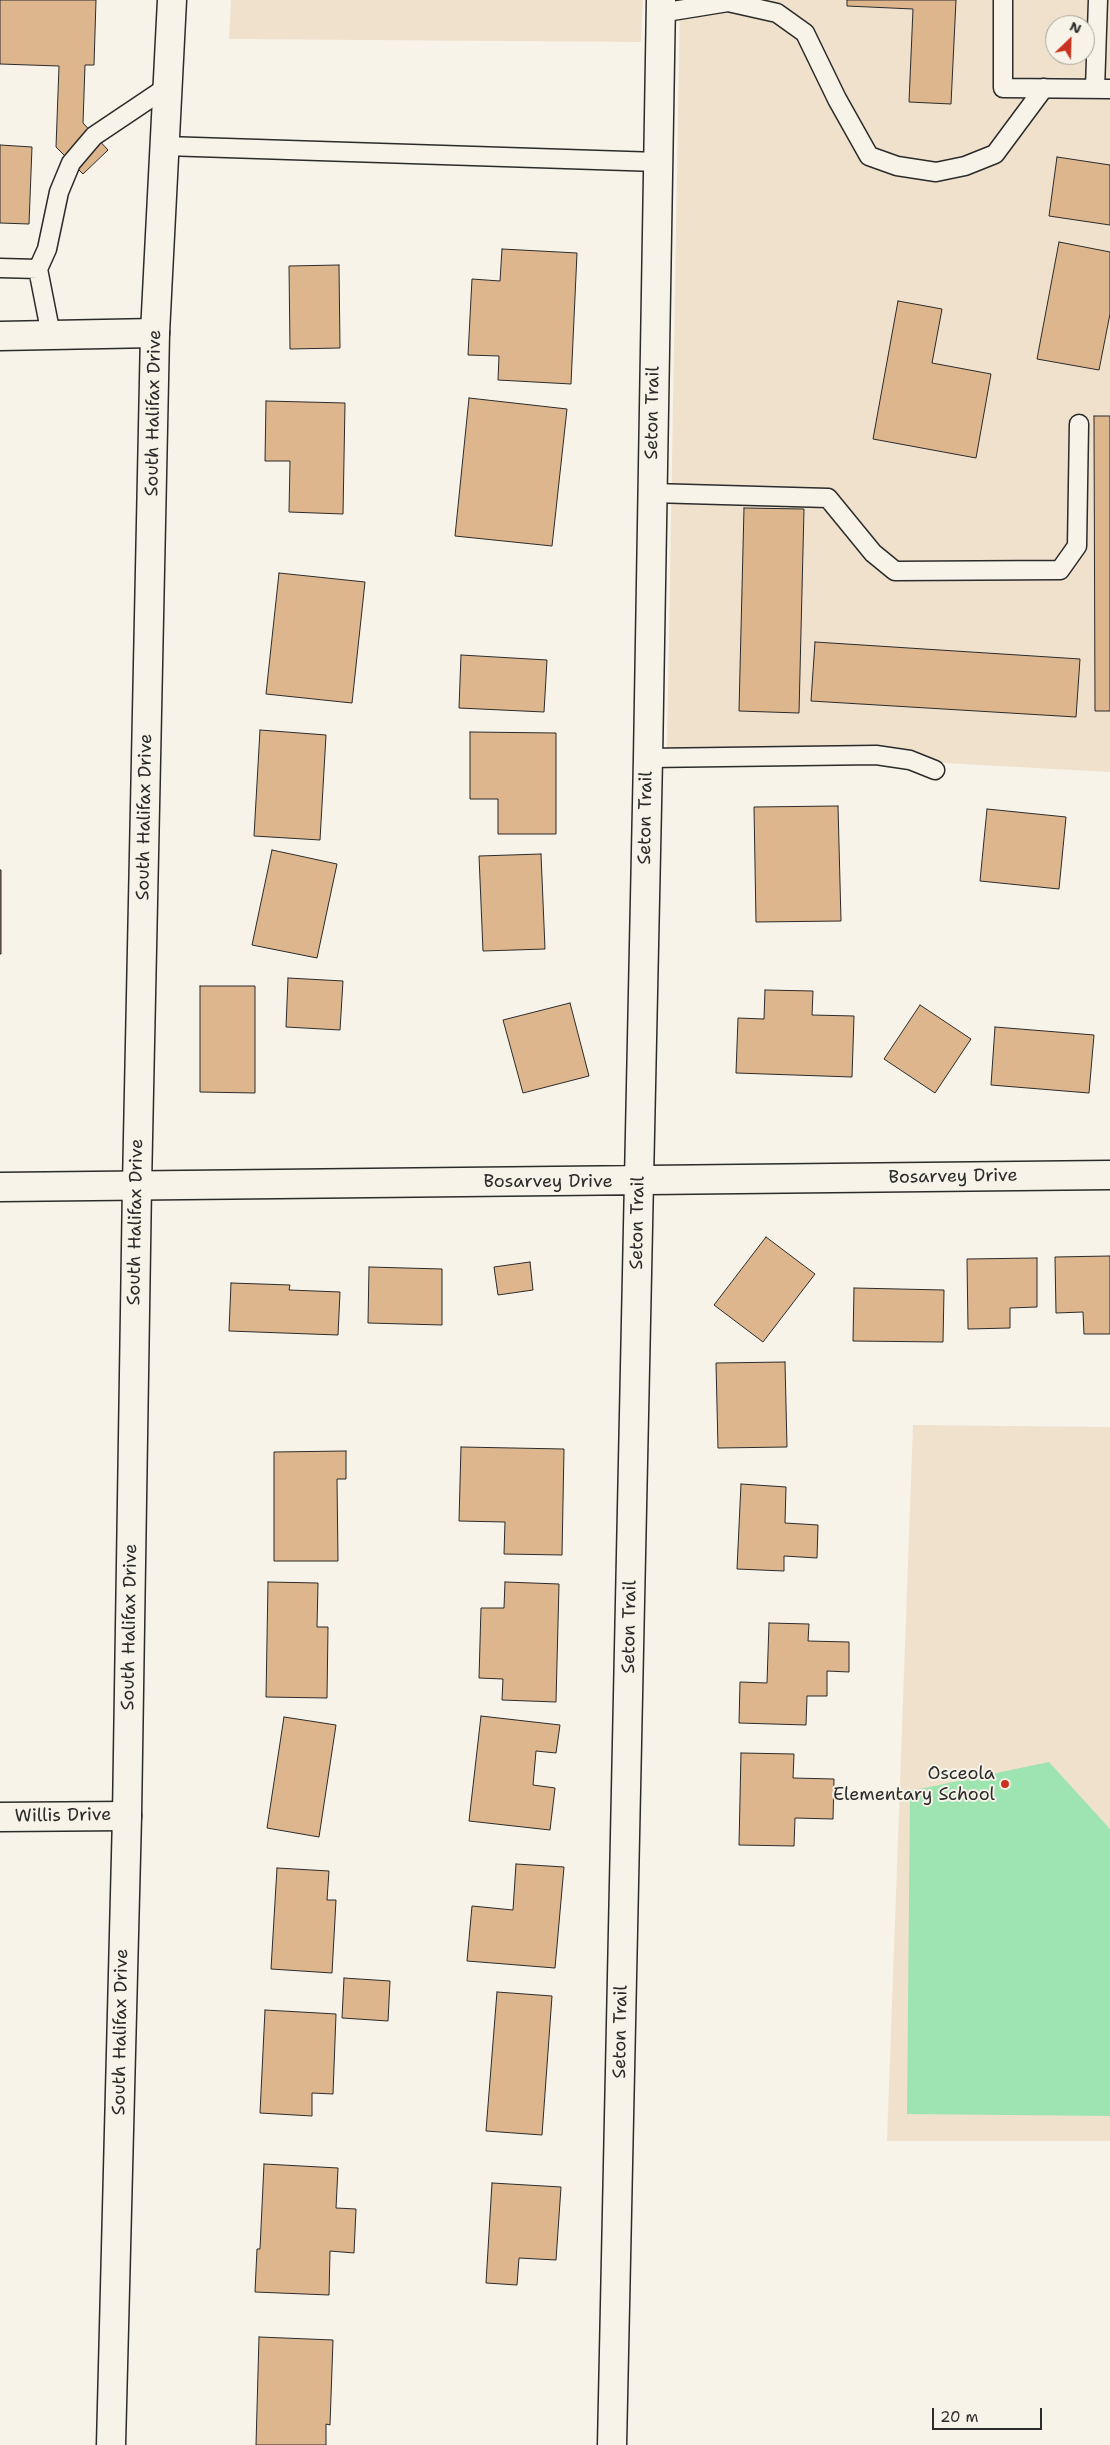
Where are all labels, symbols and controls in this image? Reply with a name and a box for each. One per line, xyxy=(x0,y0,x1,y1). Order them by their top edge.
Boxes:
north arrow xyxy=(1045,15,1095,65)
text: N xyxy=(1067,17,1084,38)
street label: South Halifax Drive xyxy=(142,329,166,497)
street label: Seton Trail xyxy=(641,366,665,460)
street label: South Halifax Drive xyxy=(133,733,157,901)
street label: Seton Trail xyxy=(634,771,658,865)
street label: South Halifax Drive xyxy=(124,1138,148,1306)
street label: Bosarvey Drive xyxy=(888,1165,1018,1189)
street label: Bosarvey Drive xyxy=(483,1171,613,1193)
street label: Seton Trail xyxy=(626,1176,650,1270)
street label: South Halifax Drive xyxy=(118,1543,142,1711)
street label: Seton Trail xyxy=(618,1580,642,1674)
place label: Osceola Elementary School xyxy=(833,1763,995,1806)
marker: Osceola Elementary School xyxy=(999,1778,1011,1790)
street label: Willis Drive xyxy=(14,1804,112,1828)
street label: South Halifax Drive xyxy=(109,1948,133,2116)
street label: Seton Trail xyxy=(609,1985,633,2079)
scale bar xyxy=(935,2398,1045,2430)
text: 20 m xyxy=(940,2407,979,2427)

